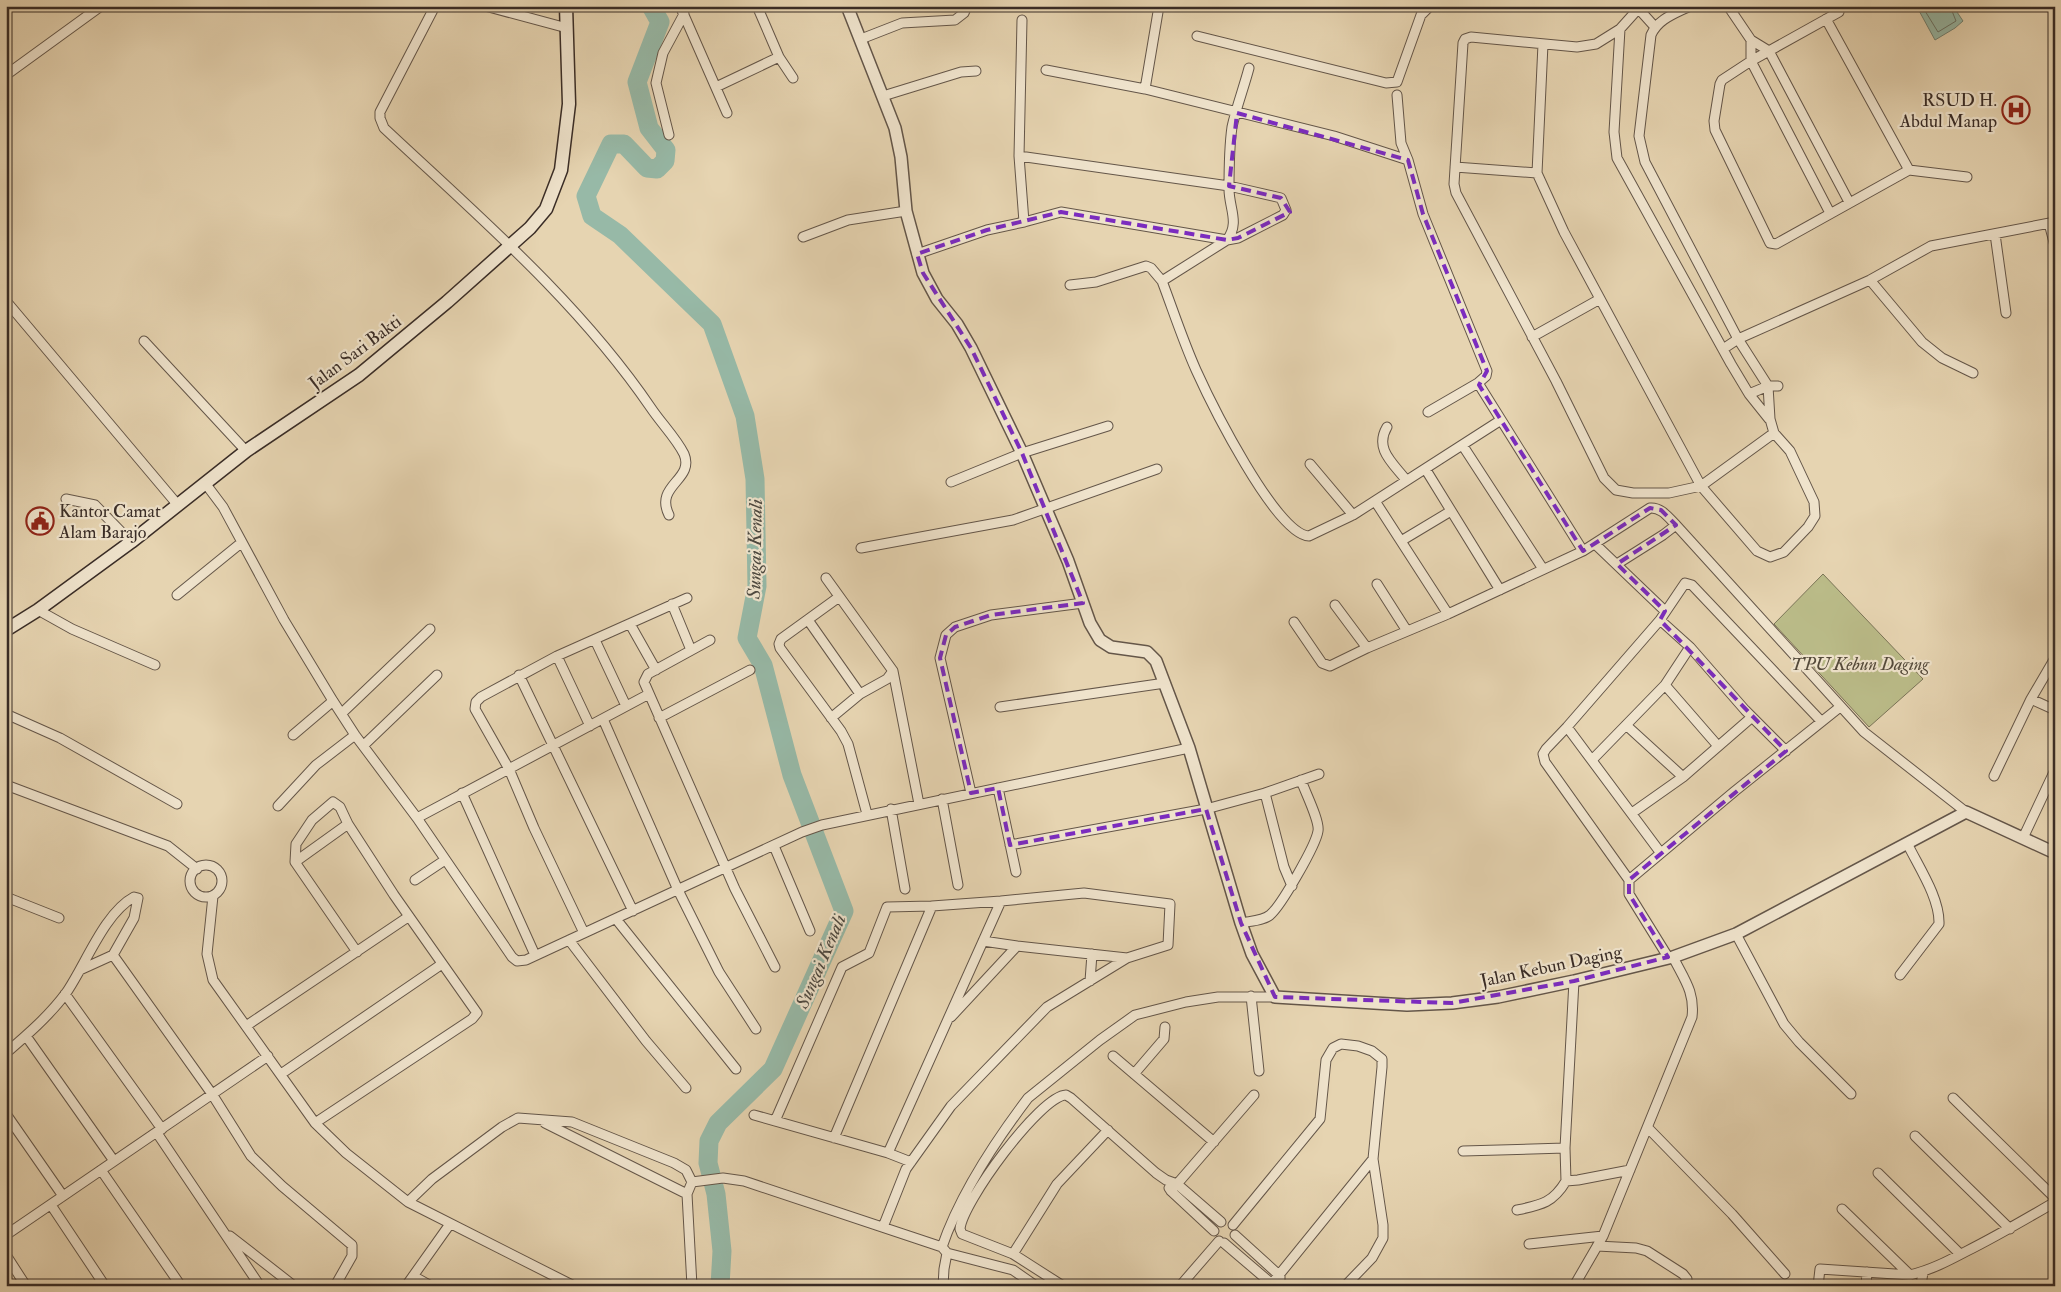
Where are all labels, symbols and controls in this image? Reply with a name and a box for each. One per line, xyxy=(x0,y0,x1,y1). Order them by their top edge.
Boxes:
place label: RSUD H. Abdul Manap xyxy=(1899,89,1997,133)
hospital icon: RSUD H. Abdul Manap xyxy=(2001,95,2031,125)
street label: Jalan Sari Bakti xyxy=(304,310,406,395)
water label: Sungai Kenali xyxy=(742,499,768,600)
place label: Kantor Camat Alam Barajo xyxy=(58,500,161,544)
public building icon: Kantor Camat Alam Barajo xyxy=(25,506,55,536)
park label: TPU Kebun Daging xyxy=(1791,653,1930,676)
water label: Sungai Kenali xyxy=(790,911,852,1013)
street label: Jalan Kebun Daging xyxy=(1477,940,1625,993)

